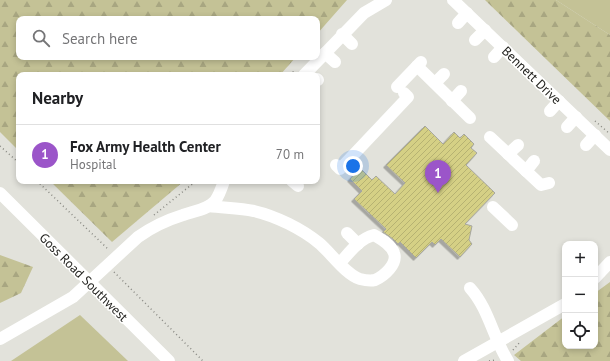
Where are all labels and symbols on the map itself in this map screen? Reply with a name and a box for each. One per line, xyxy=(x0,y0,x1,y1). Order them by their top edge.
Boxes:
street label: Bennett Drive xyxy=(498,43,565,108)
your location xyxy=(343,156,363,176)
pin: 1 xyxy=(425,160,451,193)
street label: Goss Road Southwest xyxy=(36,229,132,326)

